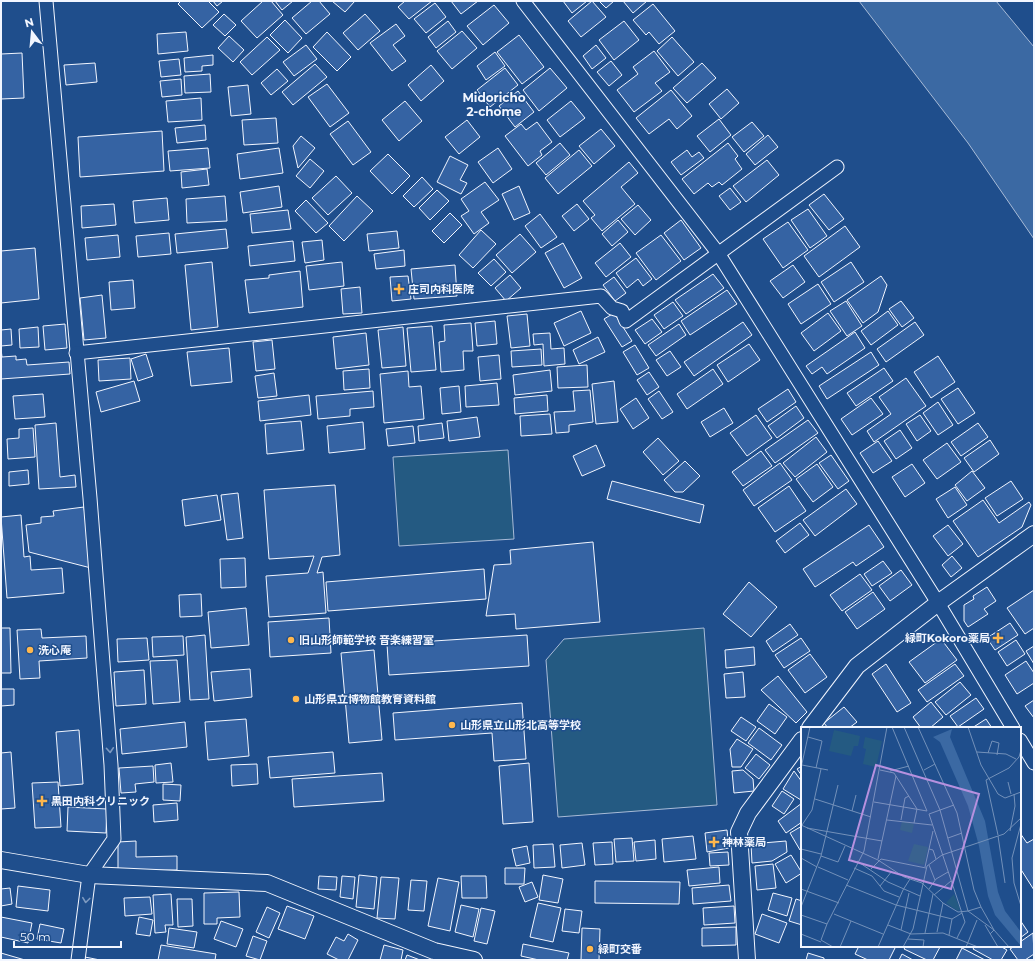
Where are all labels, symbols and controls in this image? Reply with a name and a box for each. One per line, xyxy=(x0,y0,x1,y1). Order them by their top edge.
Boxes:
north arrow xyxy=(12,12,52,52)
text: N xyxy=(23,14,35,30)
district label: Midoricho 2-chome xyxy=(462,90,526,119)
place label: 庄司内科医院 xyxy=(408,282,474,296)
marker: 庄司内科医院 xyxy=(393,283,405,295)
place label: 緑町Kokoro薬局 xyxy=(905,631,990,645)
place label: 旧山形師範学校 音楽練習室 xyxy=(299,633,434,647)
marker: 緑町Kokoro薬局 xyxy=(993,633,1003,643)
marker: 旧山形師範学校 音楽練習室 xyxy=(286,635,296,645)
place label: 洗心庵 xyxy=(38,643,72,657)
marker: 洗心庵 xyxy=(25,645,35,655)
place label: 山形県立博物館教育資料館 xyxy=(304,692,436,706)
marker: 山形県立博物館教育資料館 xyxy=(291,694,301,704)
place label: 山形県立山形北高等学校 xyxy=(460,718,581,732)
marker: 山形県立山形北高等学校 xyxy=(447,720,457,730)
inset map xyxy=(801,727,1021,947)
one-way arrow xyxy=(106,747,115,753)
place label: 黒田内科クリニック xyxy=(51,794,150,808)
marker: 黒田内科クリニック xyxy=(36,795,48,807)
place label: 神林薬局 xyxy=(722,835,766,849)
marker: 神林薬局 xyxy=(709,837,719,847)
one-way arrow xyxy=(82,897,91,903)
scale bar xyxy=(14,923,121,949)
text: 50 m xyxy=(20,929,51,944)
place label: 緑町交番 xyxy=(598,942,642,956)
marker: 緑町交番 xyxy=(585,944,595,954)

